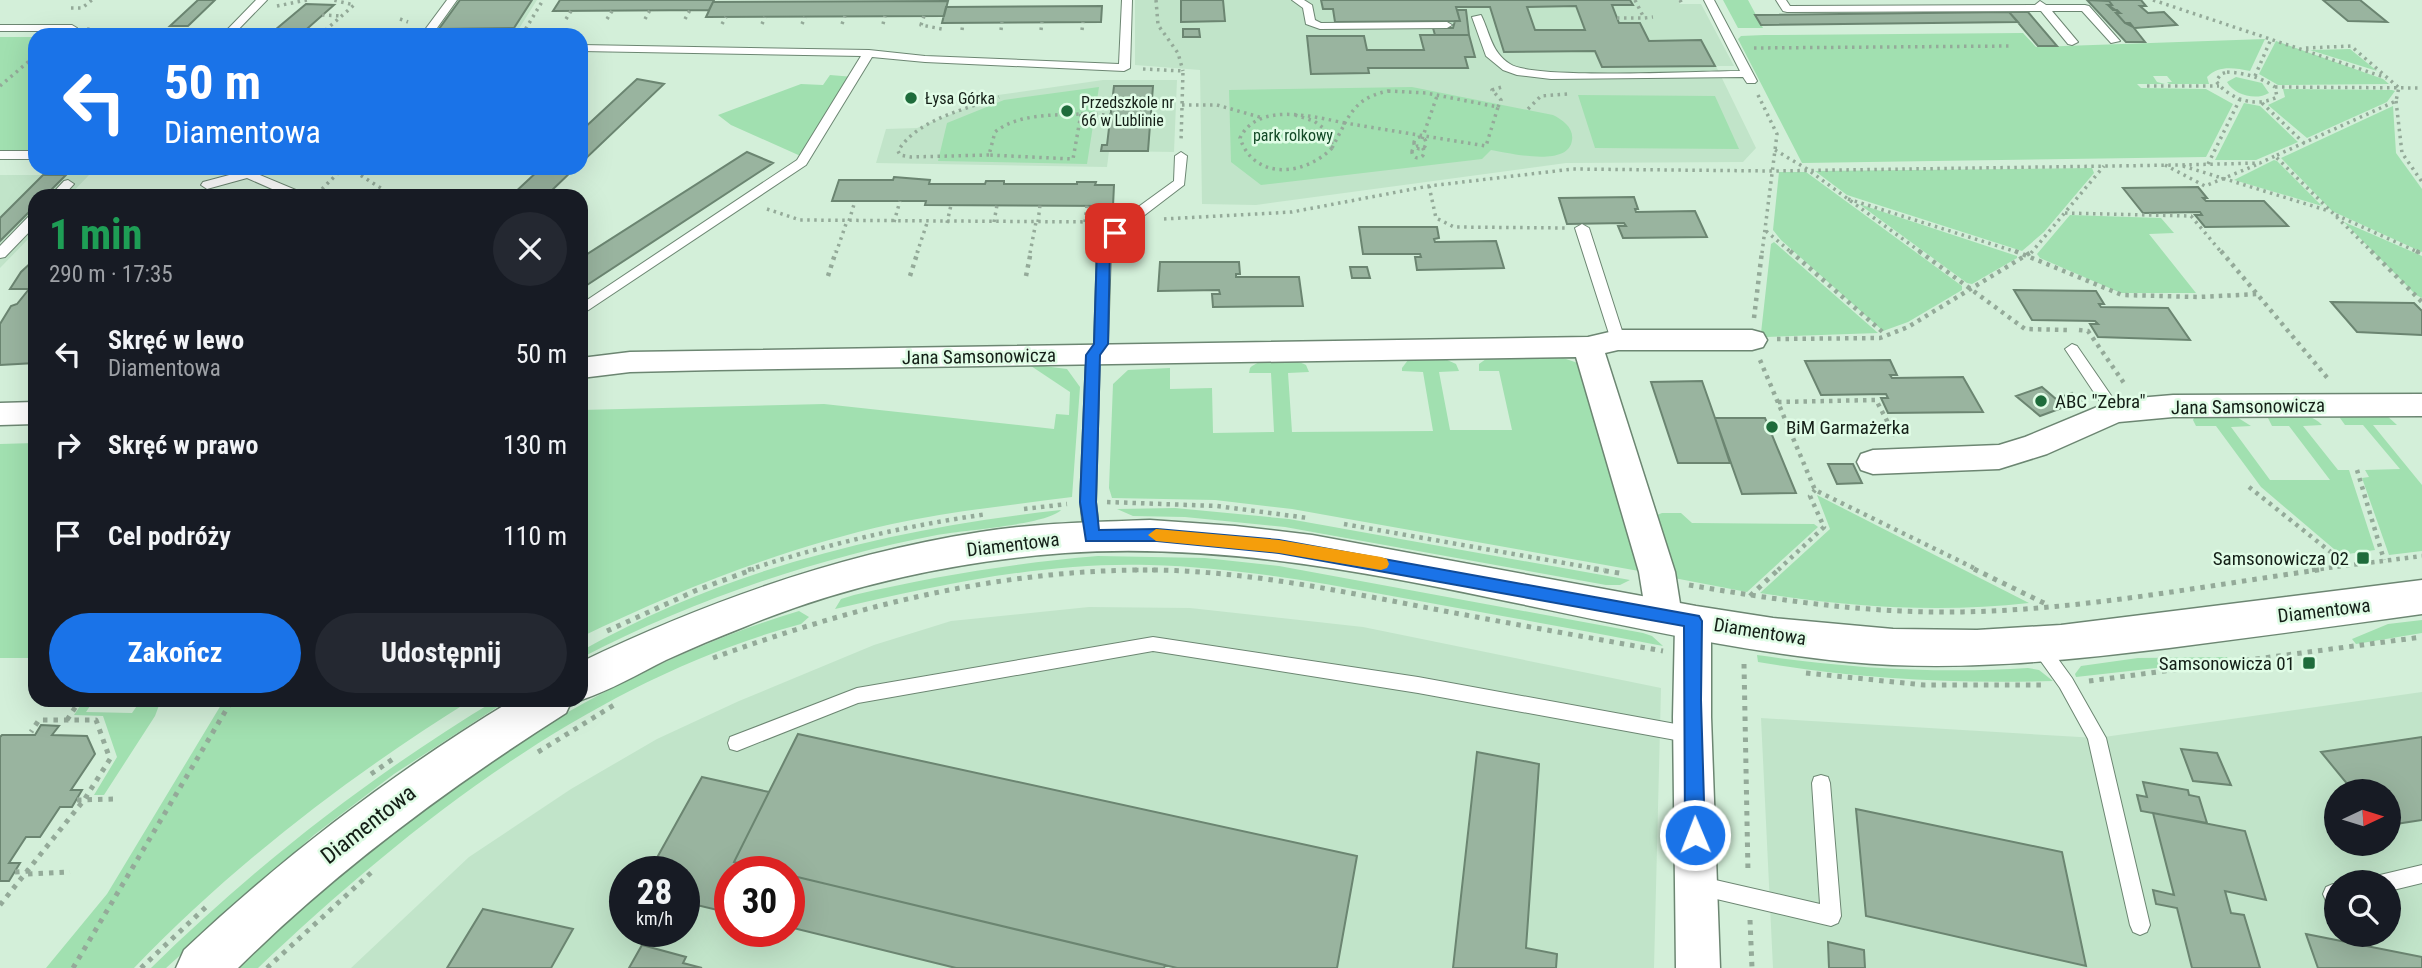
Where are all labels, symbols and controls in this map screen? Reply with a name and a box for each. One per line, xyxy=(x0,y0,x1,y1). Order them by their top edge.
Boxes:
text: 50 m xyxy=(164,54,261,111)
icon: left xyxy=(49,56,140,147)
place label: Łysa Górka xyxy=(925,89,995,108)
marker: Łysa Górka xyxy=(903,90,919,106)
place label: Przedszkole nr 66 w Lublinie xyxy=(1081,93,1174,130)
marker: Przedszkole nr 66 w Lublinie xyxy=(1059,103,1075,119)
text: Diamentowa xyxy=(164,113,321,151)
park label: park rolkowy xyxy=(1253,126,1333,145)
pin xyxy=(1085,203,1145,263)
text: 1 min xyxy=(49,210,142,259)
button: close xyxy=(493,212,567,286)
icon: arrive xyxy=(1096,214,1134,252)
text: 290 m · 17:35 xyxy=(49,261,173,288)
text: Skręć w lewo xyxy=(108,325,244,355)
icon: left xyxy=(49,335,87,373)
text: 50 m xyxy=(516,339,567,369)
street label: Jana Samsonowicza xyxy=(902,344,1056,369)
text: Diamentowa xyxy=(108,355,221,382)
place label: ABC "Zebra" xyxy=(2055,390,2146,413)
marker: ABC "Zebra" xyxy=(2033,393,2049,409)
street label: Jana Samsonowicza xyxy=(2171,394,2325,419)
place label: BiM Garmażerka xyxy=(1786,416,1910,439)
marker: BiM Garmażerka xyxy=(1764,419,1780,435)
icon: right xyxy=(49,426,87,464)
text: Skręć w prawo xyxy=(108,430,258,460)
text: 130 m xyxy=(503,430,567,460)
icon: arrive xyxy=(49,517,87,555)
text: Cel podróży xyxy=(108,521,231,551)
text: 110 m xyxy=(503,521,567,551)
street label: Diamentowa xyxy=(965,527,1061,562)
place label: Samsonowicza 02 xyxy=(2213,547,2349,570)
marker: Samsonowicza 02 xyxy=(2355,550,2371,566)
street label: Diamentowa xyxy=(2276,593,2372,628)
button: Zakończ xyxy=(49,613,301,693)
button: Udostępnij xyxy=(315,613,567,693)
street label: Diamentowa xyxy=(1712,613,1808,650)
place label: Samsonowicza 01 xyxy=(2159,652,2295,675)
marker: Samsonowicza 01 xyxy=(2301,655,2317,671)
street label: Diamentowa xyxy=(316,779,421,870)
north arrow xyxy=(2324,779,2401,856)
map controls xyxy=(2324,779,2401,947)
position arrow xyxy=(1658,798,1732,872)
speed limit sign: 30 xyxy=(714,856,805,947)
button: search xyxy=(2324,870,2401,947)
text: 28 xyxy=(637,872,672,913)
text: km/h xyxy=(636,908,673,929)

